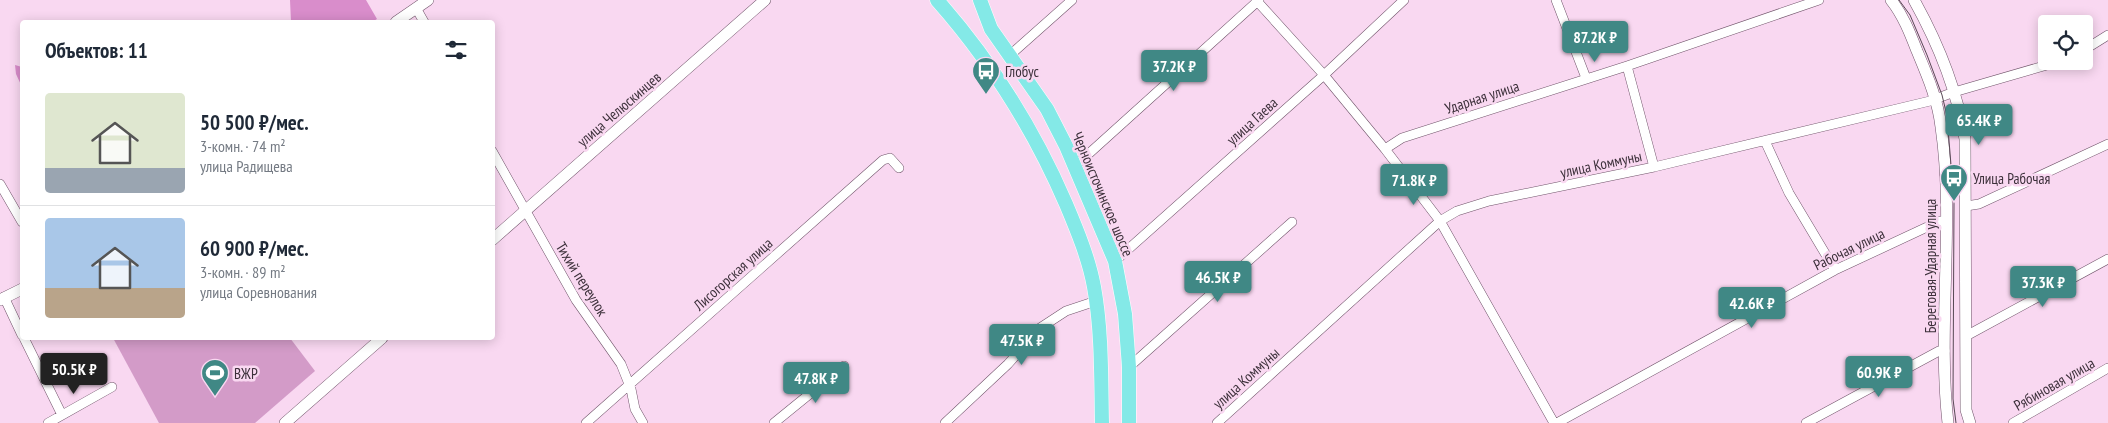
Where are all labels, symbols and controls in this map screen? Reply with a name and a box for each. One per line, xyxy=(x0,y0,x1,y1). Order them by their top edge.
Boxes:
map controls xyxy=(2038,15,2093,70)
button: locate xyxy=(2038,15,2093,70)
pin: 87.2K ₽ xyxy=(1549,20,1641,63)
text: 87.2K ₽ xyxy=(1573,27,1617,47)
icon: filters xyxy=(442,36,470,64)
text: Объектов: 11 xyxy=(45,37,148,64)
pin: 37.2K ₽ xyxy=(1128,49,1220,92)
bus stop icon: Глобус xyxy=(971,56,1001,95)
text: 37.2K ₽ xyxy=(1152,56,1196,76)
place label: Глобус xyxy=(1005,62,1040,81)
street label: улица Челюскинцев xyxy=(573,67,665,151)
street label: Ударная улица xyxy=(1442,76,1522,118)
street label: улица Гаева xyxy=(1223,93,1281,149)
pin: 65.4K ₽ xyxy=(1933,104,2025,146)
text: 50 500 ₽/мес. xyxy=(200,109,309,136)
text: 65.4K ₽ xyxy=(1956,110,2002,130)
icon: home xyxy=(85,113,145,173)
street label: Черноисточинское шоссе xyxy=(1068,129,1138,259)
text: 3-комн. · 74 m² xyxy=(200,136,286,156)
street label: улица Коммуны xyxy=(1558,146,1644,182)
text: улица Радищева xyxy=(200,156,293,176)
bus stop icon: Улица Рабочая xyxy=(1939,163,1969,202)
pin: 71.8K ₽ xyxy=(1368,164,1460,206)
place label: Улица Рабочая xyxy=(1973,169,2050,188)
text: 71.8K ₽ xyxy=(1391,170,1437,190)
street label: Береговая-Ударная улица xyxy=(1921,199,1940,333)
street label: Рабочая улица xyxy=(1810,224,1888,274)
street label: Лисогорская улица xyxy=(689,234,776,315)
text: 60 900 ₽/мес. xyxy=(200,235,309,262)
icon: home xyxy=(85,238,145,298)
street label: Тихий переулок xyxy=(552,239,612,320)
pin: 46.5K ₽ xyxy=(1172,260,1264,303)
text: 3-комн. · 89 m² xyxy=(200,262,286,282)
pin: 37.3K ₽ xyxy=(1997,266,2089,308)
text: 46.5K ₽ xyxy=(1195,267,1241,287)
text: 37.3K ₽ xyxy=(2021,272,2065,292)
text: улица Соревнования xyxy=(200,282,317,302)
pin: 42.6K ₽ xyxy=(1706,286,1798,329)
text: 42.6K ₽ xyxy=(1729,293,1775,313)
pin: 47.5K ₽ xyxy=(976,324,1068,366)
text: 47.5K ₽ xyxy=(1000,330,1044,350)
street label: улица Коммуны xyxy=(1209,343,1283,413)
pin: 50.5K ₽ xyxy=(28,352,120,395)
street label: Рябиновая улица xyxy=(2010,353,2098,415)
pin: 60.9K ₽ xyxy=(1833,356,1925,398)
sports icon: ВЖР xyxy=(200,358,230,397)
text: 50.5K ₽ xyxy=(51,359,97,379)
pin: 47.8K ₽ xyxy=(770,362,862,404)
text: 60.9K ₽ xyxy=(1856,362,1902,382)
place label: ВЖР xyxy=(234,364,258,383)
text: 47.8K ₽ xyxy=(794,368,838,388)

